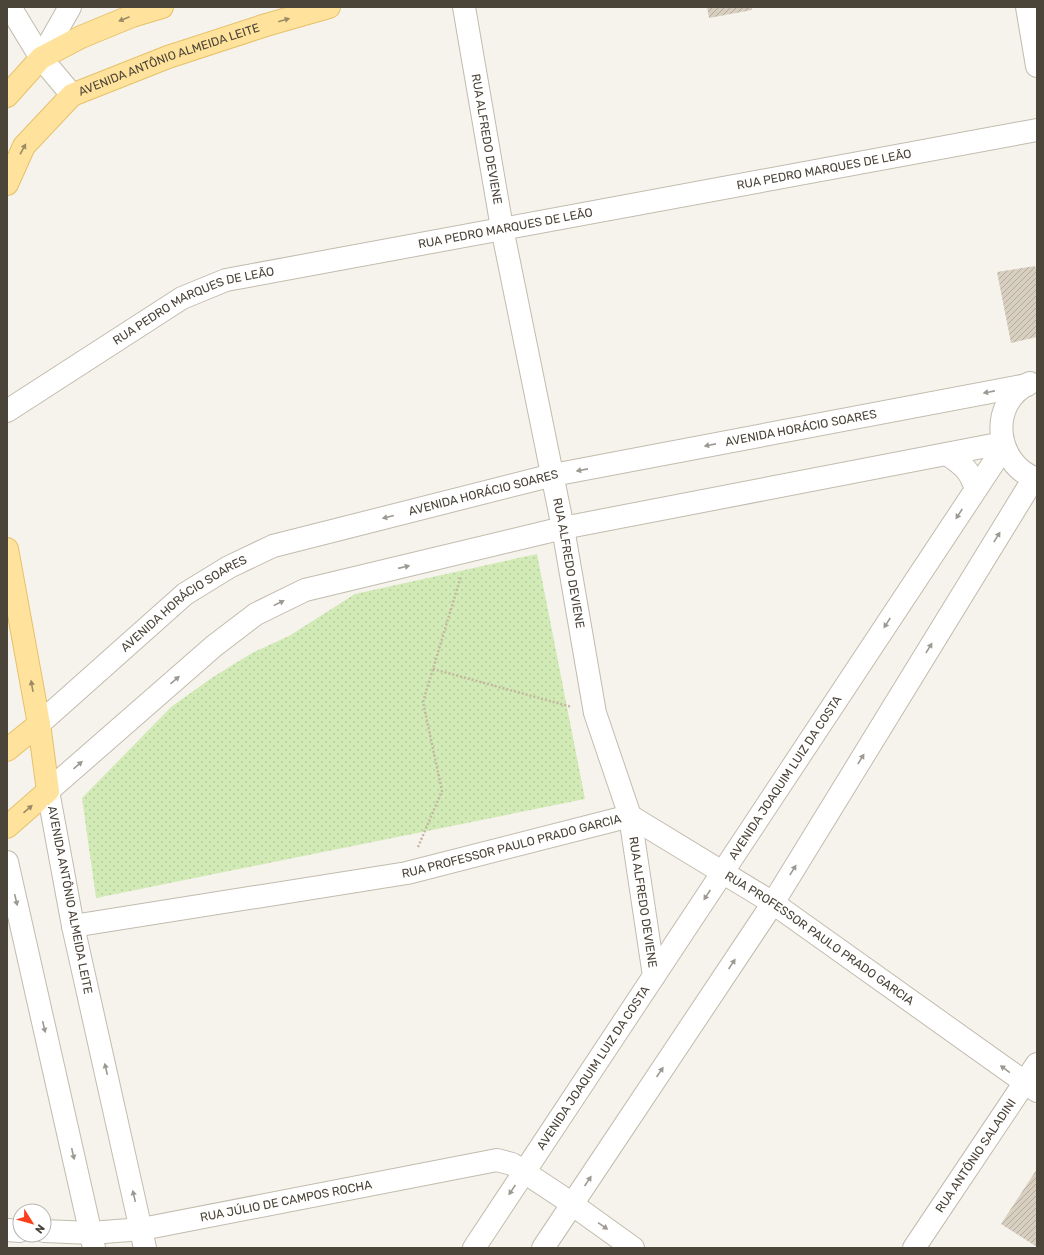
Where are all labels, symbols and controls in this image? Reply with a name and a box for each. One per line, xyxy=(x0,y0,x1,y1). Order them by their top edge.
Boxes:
one-way arrow xyxy=(119,16,130,22)
one-way arrow xyxy=(278,17,290,23)
street label: AVENIDA ANTÔNIO ALMEIDA LEITE xyxy=(76,21,261,99)
street label: RUA ALFREDO DEVIENE xyxy=(469,73,505,205)
one-way arrow xyxy=(20,143,27,155)
street label: RUA PEDRO MARQUES DE LEÃO xyxy=(736,146,912,192)
street label: RUA PEDRO MARQUES DE LEÃO xyxy=(417,205,594,251)
street label: RUA PEDRO MARQUES DE LEÃO xyxy=(110,264,275,348)
one-way arrow xyxy=(983,390,995,396)
street label: AVENIDA HORÁCIO SOARES xyxy=(724,407,878,449)
one-way arrow xyxy=(704,443,716,449)
street label: AVENIDA HORÁCIO SOARES xyxy=(407,467,559,518)
one-way arrow xyxy=(576,467,588,473)
street label: RUA ALFREDO DEVIENE xyxy=(550,497,587,630)
one-way arrow xyxy=(955,509,963,520)
one-way arrow xyxy=(382,514,394,520)
one-way arrow xyxy=(994,532,1001,543)
street label: AVENIDA HORÁCIO SOARES xyxy=(118,553,249,655)
one-way arrow xyxy=(397,563,410,569)
one-way arrow xyxy=(274,600,285,606)
one-way arrow xyxy=(883,618,891,628)
one-way arrow xyxy=(926,642,933,654)
one-way arrow xyxy=(170,675,180,684)
one-way arrow xyxy=(29,680,35,692)
street label: AVENIDA JOAQUIM LUIZ DA COSTA xyxy=(726,693,845,862)
one-way arrow xyxy=(858,753,865,765)
one-way arrow xyxy=(72,761,83,770)
one-way arrow xyxy=(22,805,33,814)
street label: AVENIDA ANTÔNIO ALMEIDA LEITE xyxy=(45,805,95,995)
street label: RUA PROFESSOR PAULO PRADO GARCIA xyxy=(401,812,623,881)
street label: RUA ALFREDO DEVIENE xyxy=(626,836,660,969)
one-way arrow xyxy=(789,865,797,875)
street label: RUA PROFESSOR PAULO PRADO GARCIA xyxy=(723,869,917,1008)
one-way arrow xyxy=(704,889,711,901)
one-way arrow xyxy=(13,894,19,907)
one-way arrow xyxy=(728,959,736,969)
street label: AVENIDA JOAQUIM LUIZ DA COSTA xyxy=(534,983,652,1152)
one-way arrow xyxy=(42,1021,48,1033)
one-way arrow xyxy=(102,1063,108,1076)
one-way arrow xyxy=(999,1065,1010,1074)
one-way arrow xyxy=(656,1067,664,1077)
street label: RUA ANTÔNIO SALADINI xyxy=(933,1096,1019,1215)
one-way arrow xyxy=(71,1148,77,1160)
one-way arrow xyxy=(584,1175,592,1186)
street label: RUA JÚLIO DE CAMPOS ROCHA xyxy=(199,1177,373,1225)
one-way arrow xyxy=(508,1185,516,1195)
one-way arrow xyxy=(131,1190,137,1202)
north arrow xyxy=(12,1203,52,1243)
text: N xyxy=(32,1222,47,1236)
one-way arrow xyxy=(598,1222,608,1230)

